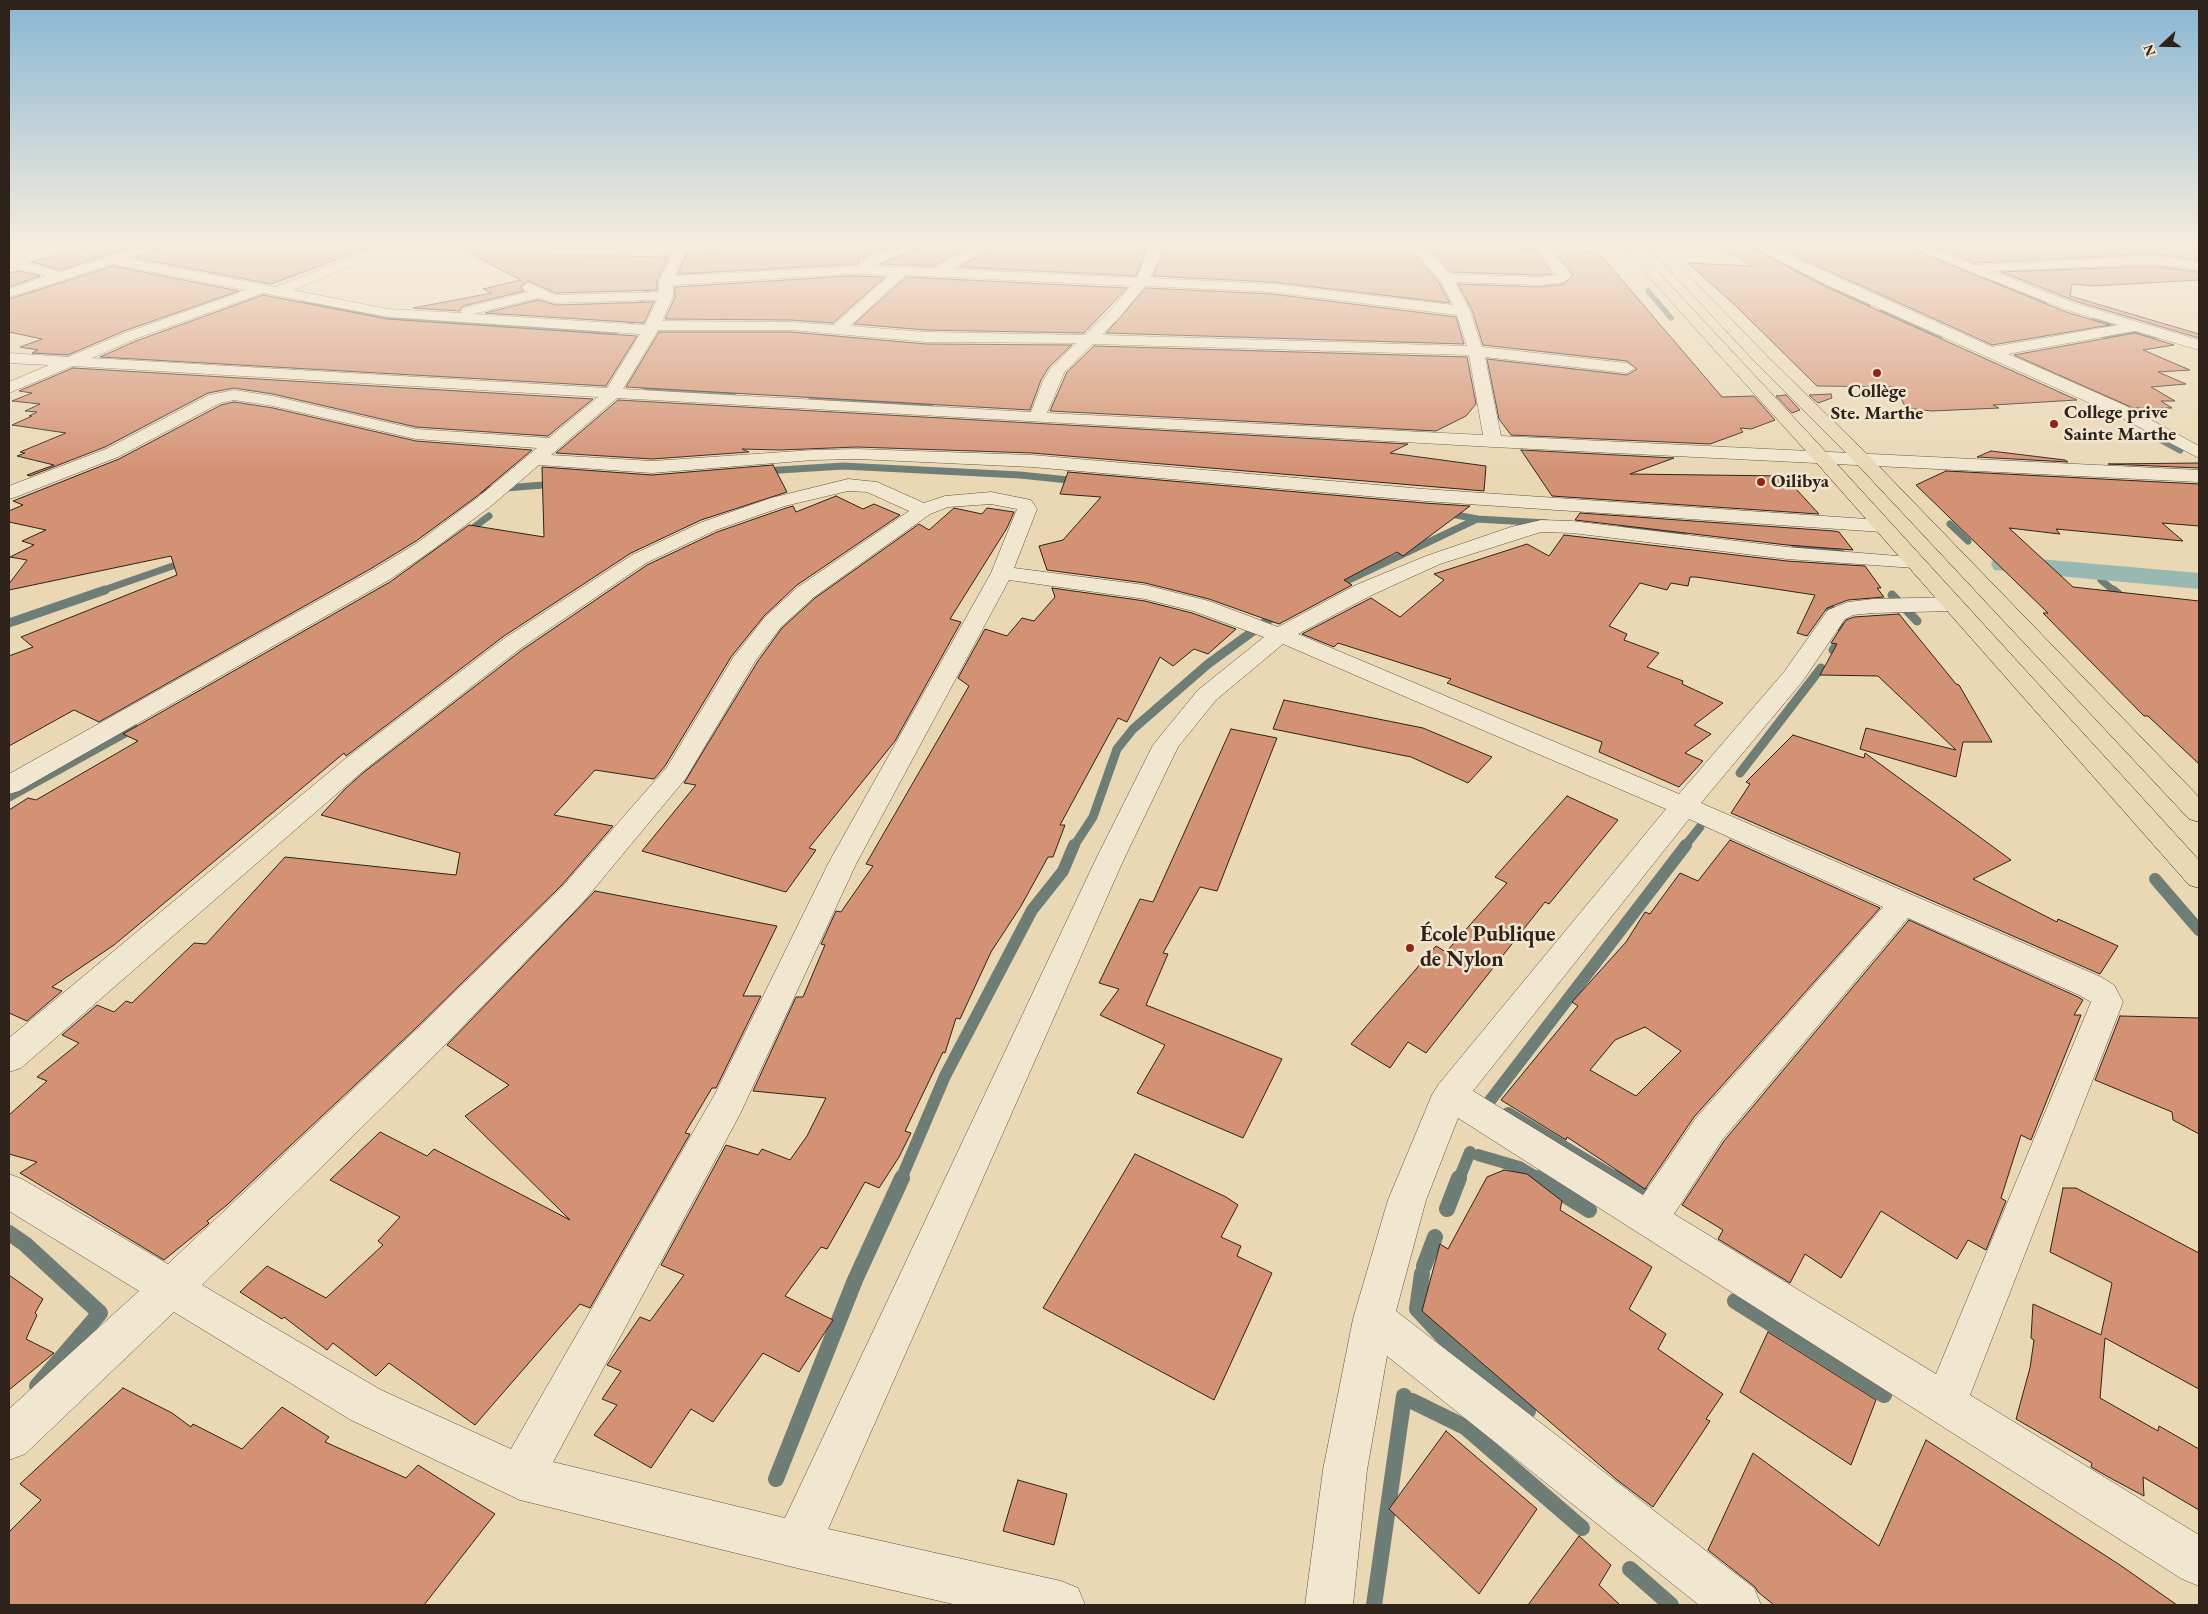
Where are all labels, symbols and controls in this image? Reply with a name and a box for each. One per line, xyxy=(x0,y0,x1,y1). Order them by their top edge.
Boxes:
north arrow xyxy=(2138,20,2188,70)
text: N xyxy=(2139,42,2159,59)
marker: Collège Ste. Marthe xyxy=(1871,367,1883,379)
place label: Collège Ste. Marthe xyxy=(1831,381,1923,425)
place label: College prive Sainte Marthe xyxy=(2064,402,2176,446)
marker: College prive Sainte Marthe xyxy=(2048,418,2060,430)
place label: Oilibya xyxy=(1771,471,1829,493)
marker: Oilibya xyxy=(1755,476,1767,488)
place label: École Publique de Nylon xyxy=(1420,922,1555,974)
marker: École Publique de Nylon xyxy=(1404,942,1416,954)

